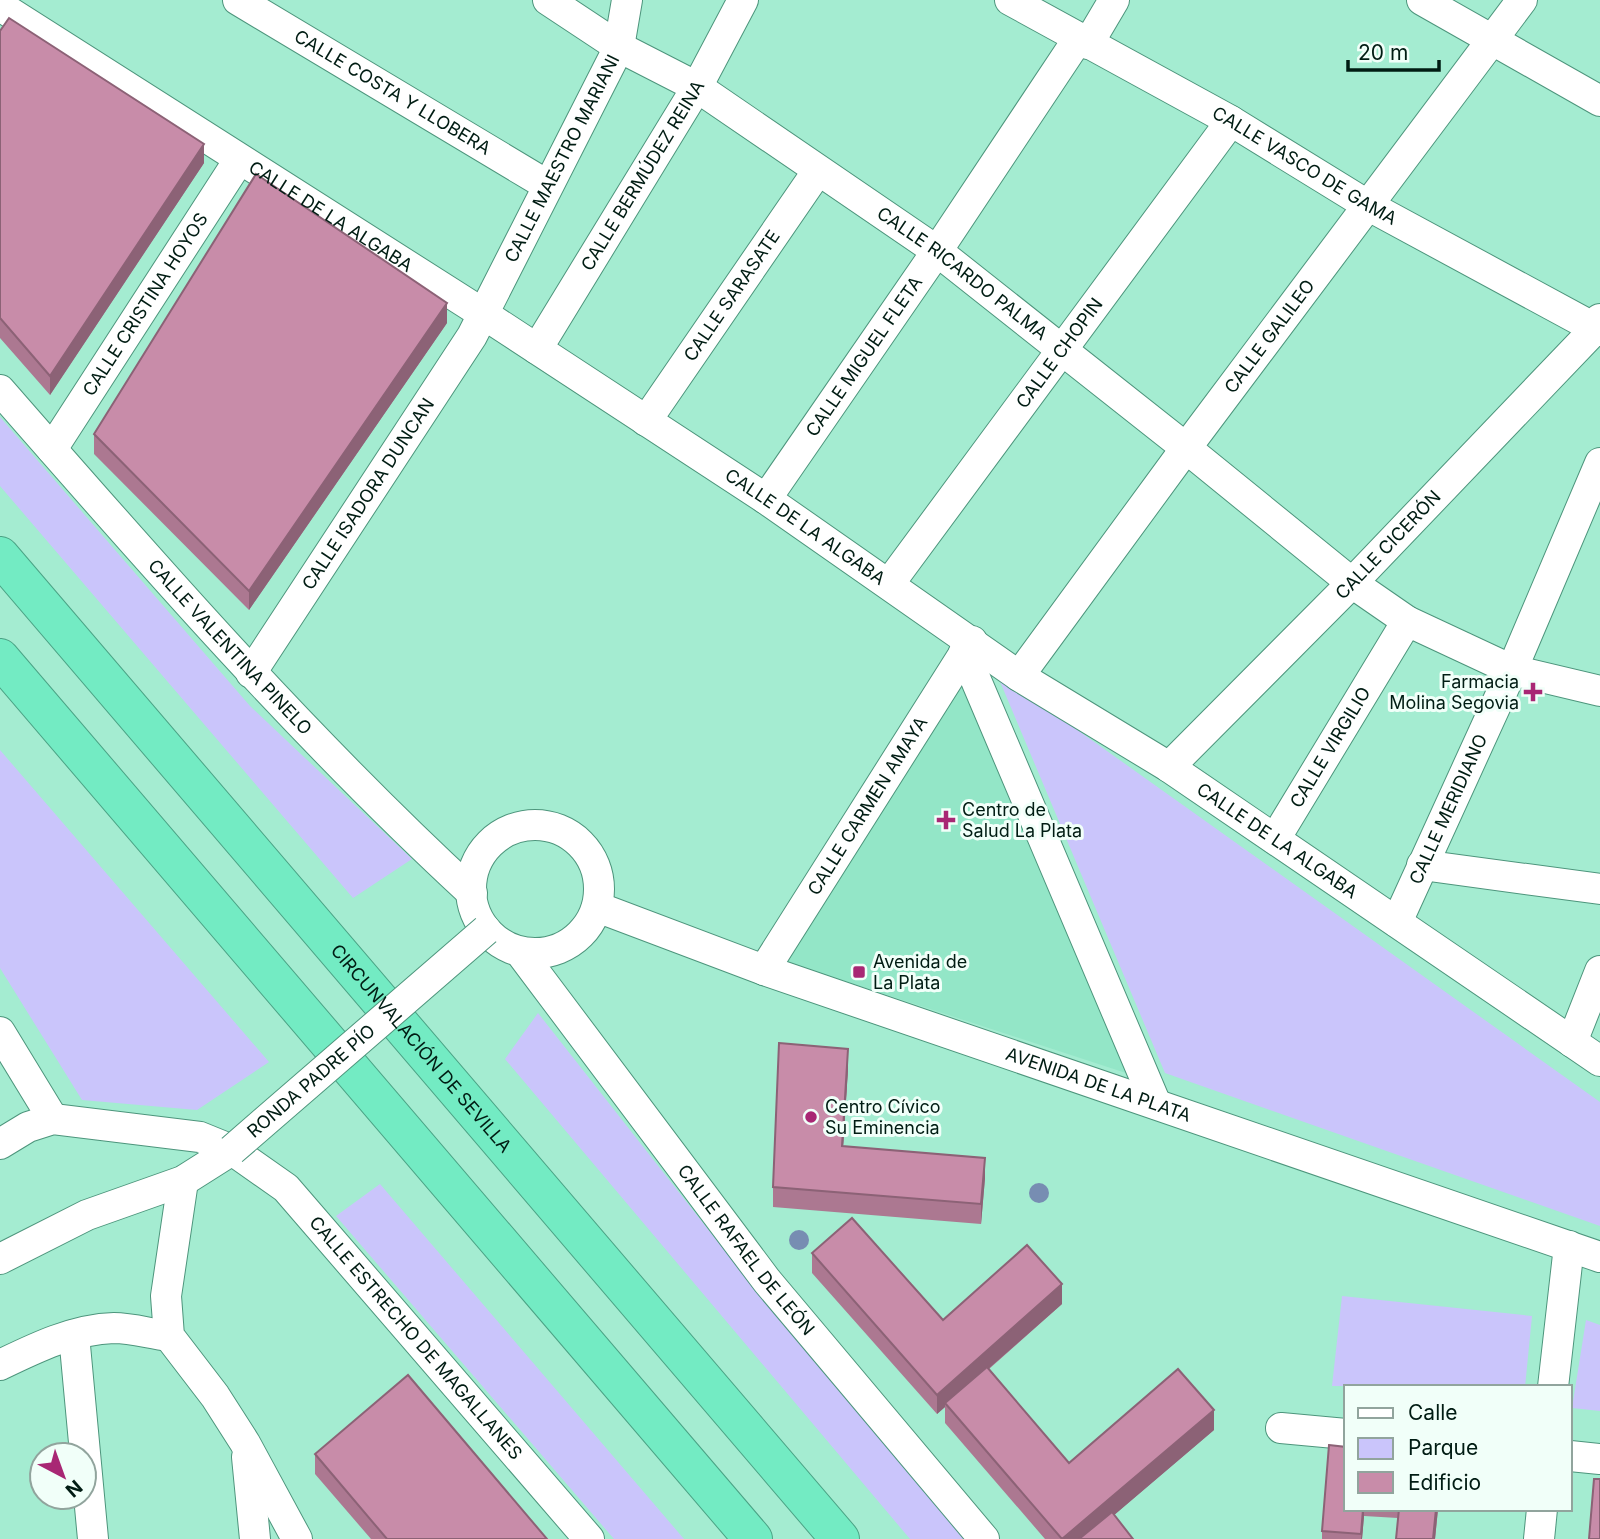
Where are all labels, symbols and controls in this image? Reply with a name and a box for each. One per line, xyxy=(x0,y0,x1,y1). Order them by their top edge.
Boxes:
street label: CALLE COSTA Y LLOBERA xyxy=(291,25,495,159)
scale bar xyxy=(1348,28,1439,72)
text: 20 m xyxy=(1358,40,1408,65)
street label: CALLE MAESTRO MARIANI xyxy=(500,51,623,266)
street label: CALLE BERMÚDEZ REINA xyxy=(576,77,708,274)
street label: CALLE VASCO DE GAMA xyxy=(1209,102,1400,229)
street label: CALLE DE LA ALGABA xyxy=(245,156,417,276)
street label: CALLE RICARDO PALMA xyxy=(873,202,1052,344)
street label: CALLE CRISTINA HOYOS xyxy=(78,209,212,400)
street label: CALLE SARASATE xyxy=(679,226,784,365)
street label: CALLE MIGUEL FLETA xyxy=(801,272,926,440)
street label: CALLE GALILEO xyxy=(1220,275,1319,397)
street label: CALLE CHOPIN xyxy=(1012,294,1107,412)
street label: CALLE ISADORA DUNCAN xyxy=(297,394,438,594)
street label: CALLE DE LA ALGABA xyxy=(721,464,889,589)
street label: CALLE CICERÓN xyxy=(1331,486,1445,603)
street label: CALLE VALENTINA PINELO xyxy=(144,555,316,739)
place label: Farmacia Molina Segovia xyxy=(1389,671,1519,713)
street label: CALLE VIRGILIO xyxy=(1285,683,1375,811)
marker: Farmacia Molina Segovia xyxy=(1525,684,1541,700)
street label: CALLE CARMEN AMAYA xyxy=(803,713,931,899)
street label: CALLE MERIDIANO xyxy=(1405,731,1491,887)
street label: CALLE DE LA ALGABA xyxy=(1193,778,1362,902)
place label: Centro de Salud La Plata xyxy=(962,799,1082,841)
marker: Centro de Salud La Plata xyxy=(936,810,956,830)
street label: CIRCUNVALACIÓN DE SEVILLA xyxy=(327,940,516,1157)
place label: Avenida de La Plata xyxy=(873,951,967,993)
marker: Avenida de La Plata xyxy=(851,964,867,980)
street label: RONDA PADRE PÍO xyxy=(243,1020,379,1142)
street label: AVENIDA DE LA PLATA xyxy=(1003,1043,1194,1126)
place label: Centro Cívico Su Eminencia xyxy=(825,1096,941,1138)
marker: Centro Cívico Su Eminencia xyxy=(803,1109,819,1125)
street label: CALLE RAFAEL DE LEÓN xyxy=(673,1160,819,1339)
street label: CALLE ESTRECHO DE MAGALLANES xyxy=(305,1212,527,1464)
legend xyxy=(1344,1385,1572,1511)
text: Calle xyxy=(1408,1400,1458,1425)
text: Parque xyxy=(1408,1435,1478,1460)
north arrow xyxy=(28,1441,98,1511)
text: Edificio xyxy=(1408,1470,1481,1495)
text: N xyxy=(61,1475,87,1502)

